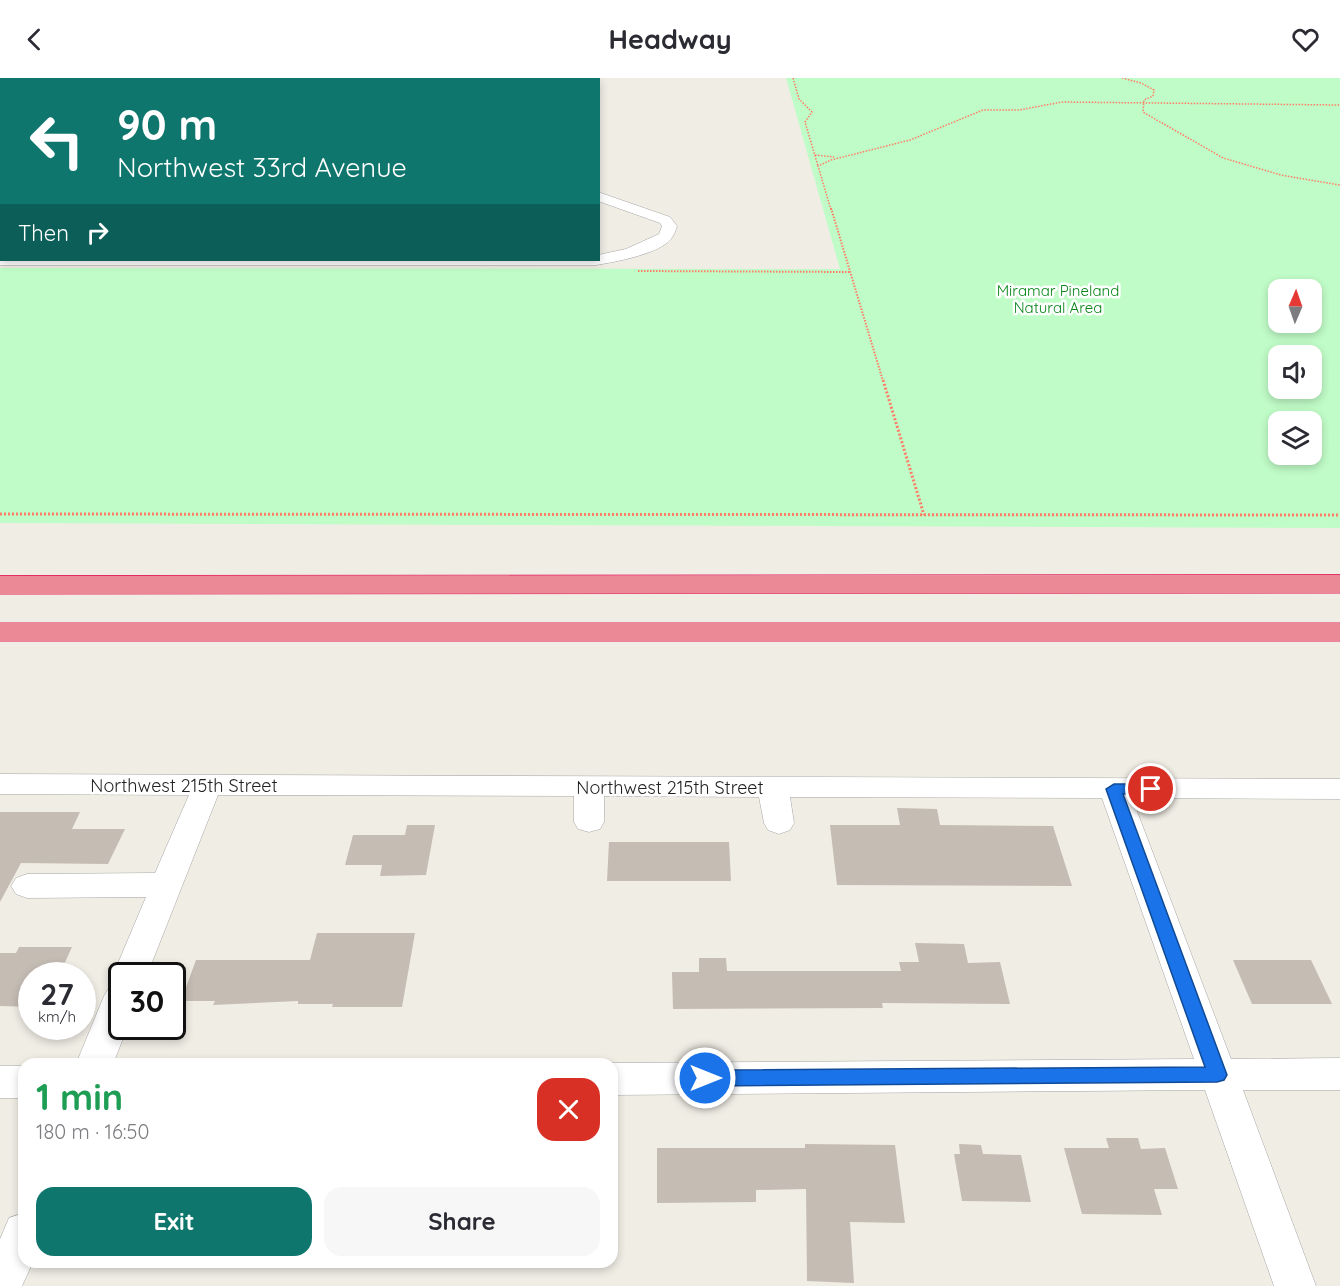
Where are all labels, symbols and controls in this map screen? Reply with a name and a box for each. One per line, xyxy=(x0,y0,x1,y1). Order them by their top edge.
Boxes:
text: Headway xyxy=(608,22,732,56)
icon: back xyxy=(18,23,51,56)
icon: heart xyxy=(1289,23,1322,56)
text: 90 m xyxy=(117,98,217,151)
icon: left xyxy=(18,102,96,180)
text: Northwest 33rd Avenue xyxy=(117,150,407,184)
icon: right xyxy=(81,216,114,249)
text: Then xyxy=(18,219,69,247)
north arrow xyxy=(1268,279,1322,333)
map controls xyxy=(1268,279,1322,465)
park label: Miramar Pineland Natural Area xyxy=(997,281,1119,317)
button: sound xyxy=(1268,345,1322,399)
button: layers xyxy=(1268,411,1322,465)
pin xyxy=(1125,763,1176,814)
icon: arrive xyxy=(1134,772,1167,805)
street label: Northwest 215th Street xyxy=(90,774,278,797)
street label: Northwest 215th Street xyxy=(576,776,764,799)
speed limit sign: 30 xyxy=(108,962,186,1040)
text: 27 xyxy=(40,975,74,1013)
text: km/h xyxy=(38,1007,76,1026)
position arrow xyxy=(673,1046,737,1110)
text: 1 min xyxy=(36,1074,123,1119)
button: close xyxy=(537,1078,600,1141)
text: 180 m · 16:50 xyxy=(36,1119,149,1144)
button: Exit xyxy=(36,1187,312,1256)
button: Share xyxy=(324,1187,600,1256)

